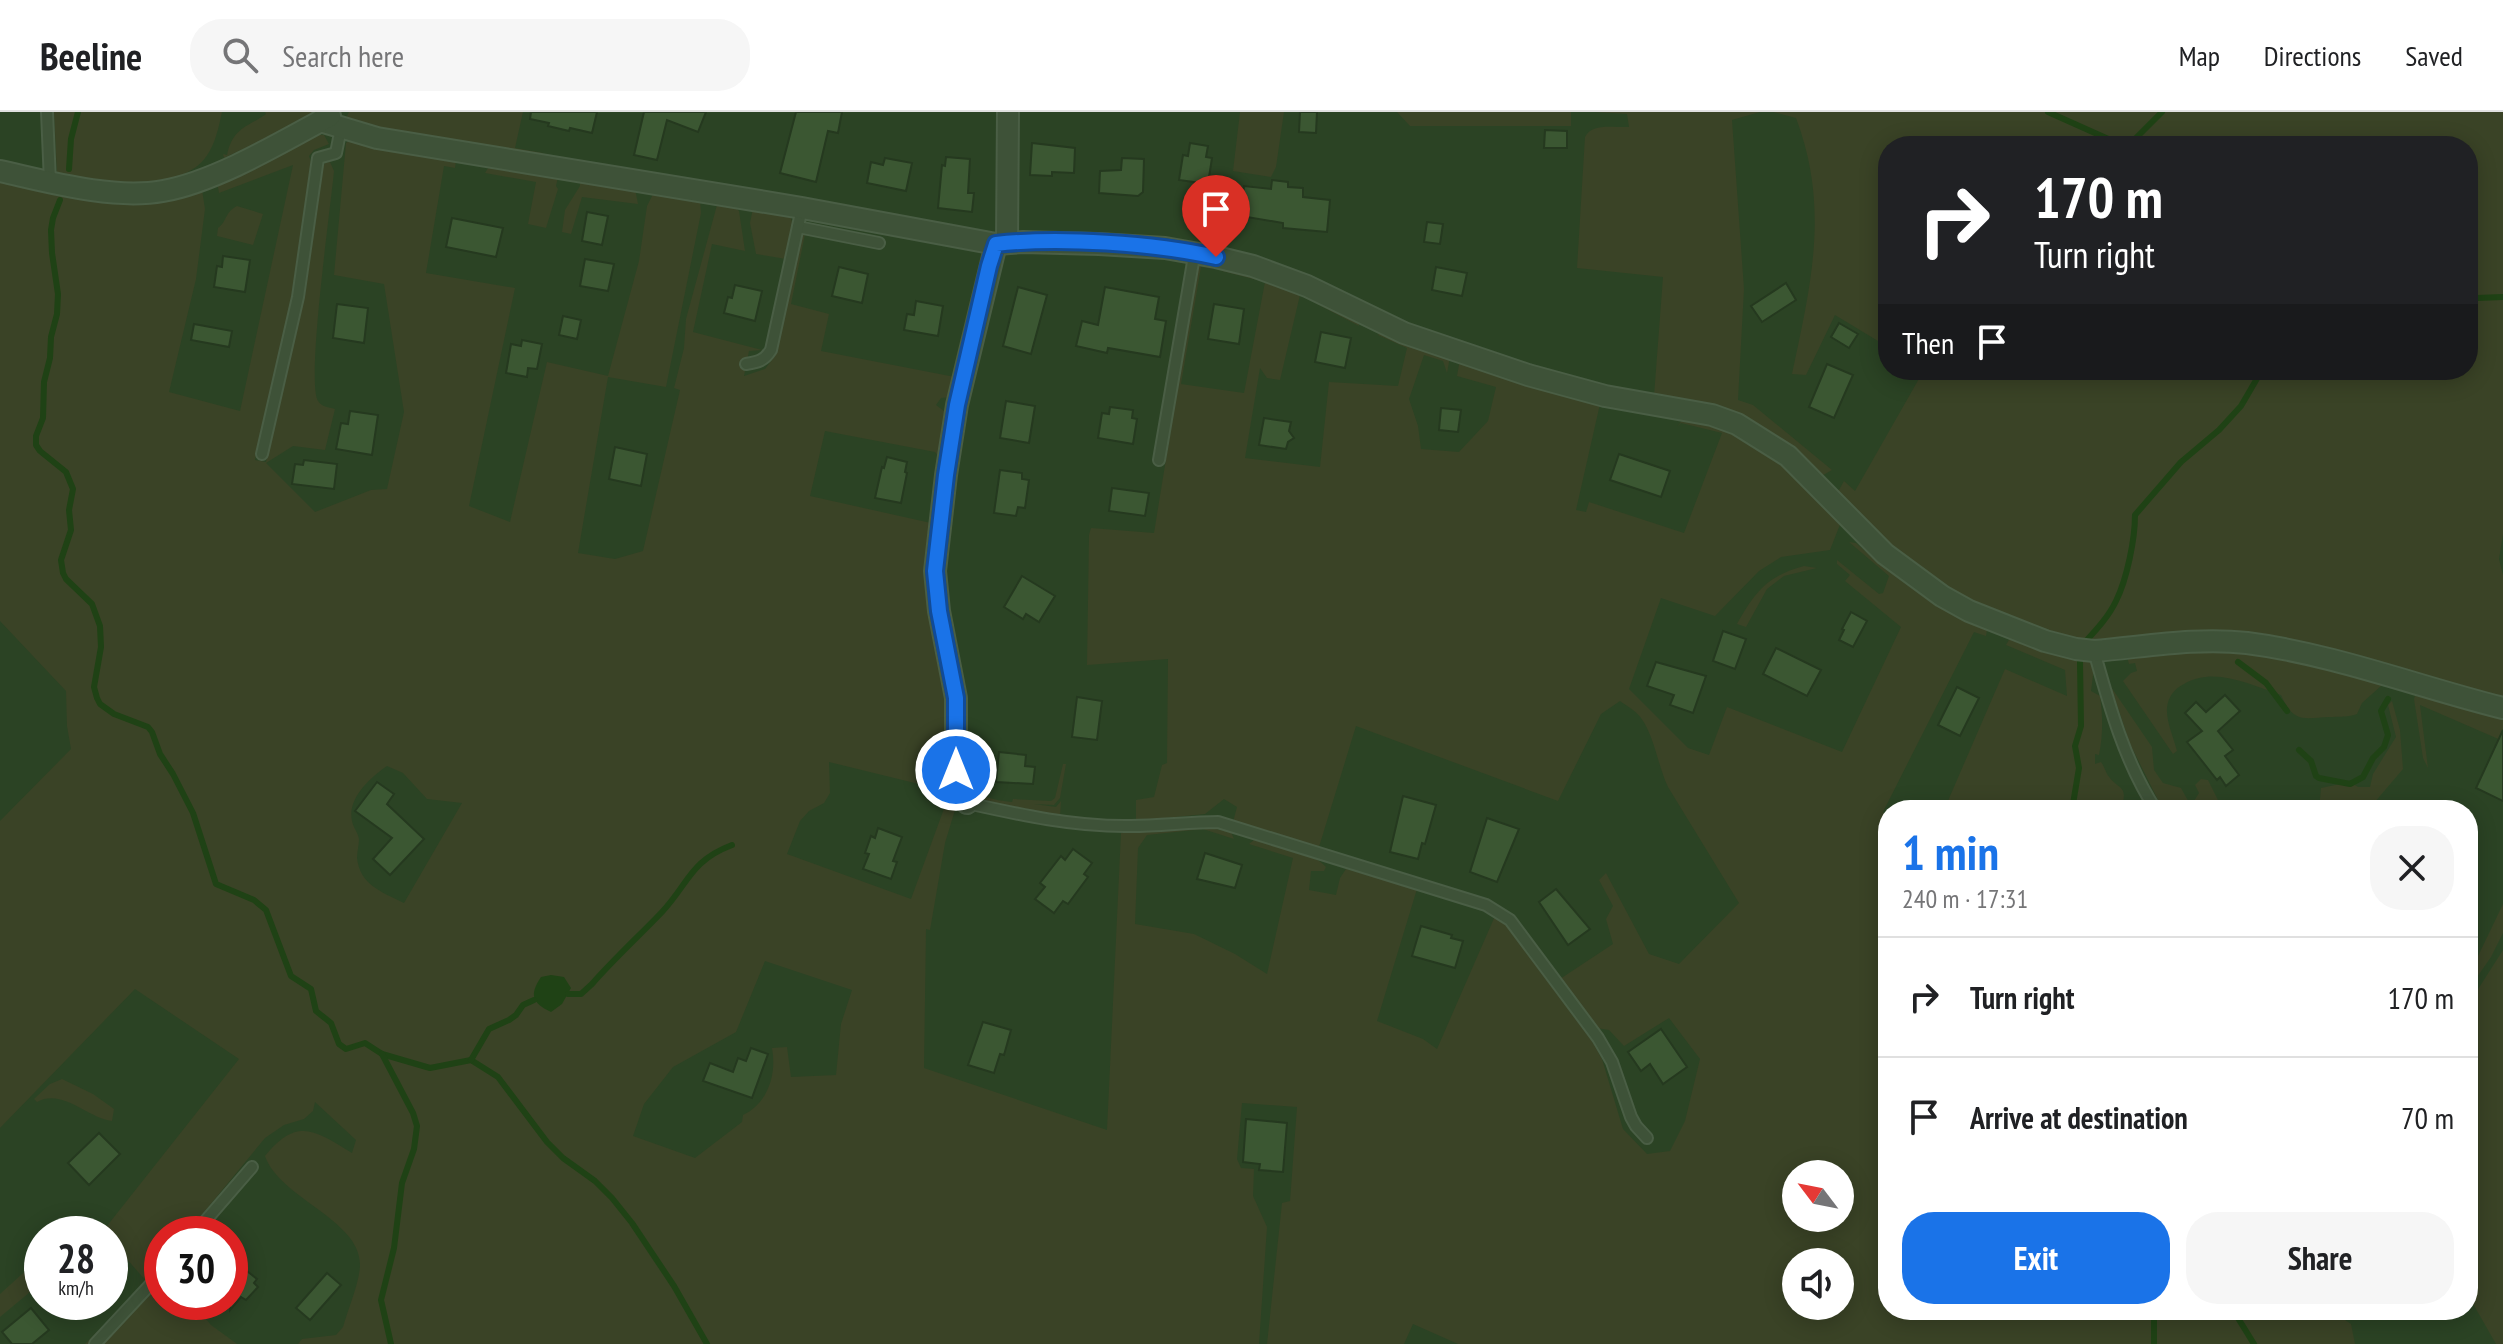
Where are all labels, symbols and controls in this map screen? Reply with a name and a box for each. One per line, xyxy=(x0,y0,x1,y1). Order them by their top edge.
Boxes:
search box xyxy=(190,19,750,91)
text: Beeline xyxy=(40,31,142,80)
icon: search xyxy=(218,33,262,77)
text: Search here xyxy=(282,36,404,75)
text: Map xyxy=(2179,37,2220,74)
text: Directions xyxy=(2264,37,2361,74)
text: Saved xyxy=(2405,37,2463,74)
text: 170 m xyxy=(2034,161,2163,233)
icon: right xyxy=(1902,168,2006,272)
pin xyxy=(1182,175,1250,257)
icon: arrive xyxy=(1194,187,1238,231)
text: Turn right xyxy=(2034,231,2155,278)
icon: arrive xyxy=(1970,320,2014,364)
text: Then xyxy=(1902,323,1954,362)
position arrow xyxy=(914,728,998,812)
text: 1 min xyxy=(1902,821,1999,883)
button: close xyxy=(2370,826,2454,910)
text: 240 m · 17:31 xyxy=(1902,882,2028,915)
icon: right xyxy=(1902,975,1946,1019)
text: Turn right xyxy=(1970,978,2074,1017)
text: 170 m xyxy=(2388,978,2454,1017)
icon: arrive xyxy=(1902,1095,1946,1139)
text: Arrive at destination xyxy=(1970,1098,2188,1137)
text: 70 m xyxy=(2401,1098,2454,1137)
north arrow xyxy=(1782,1160,1854,1232)
map controls xyxy=(1782,1160,1854,1320)
button: Exit xyxy=(1902,1212,2170,1304)
button: Share xyxy=(2186,1212,2454,1304)
speed limit sign: 30 xyxy=(144,1216,248,1320)
text: 28 xyxy=(57,1232,95,1284)
button: sound xyxy=(1782,1248,1854,1320)
text: km/h xyxy=(58,1275,94,1301)

